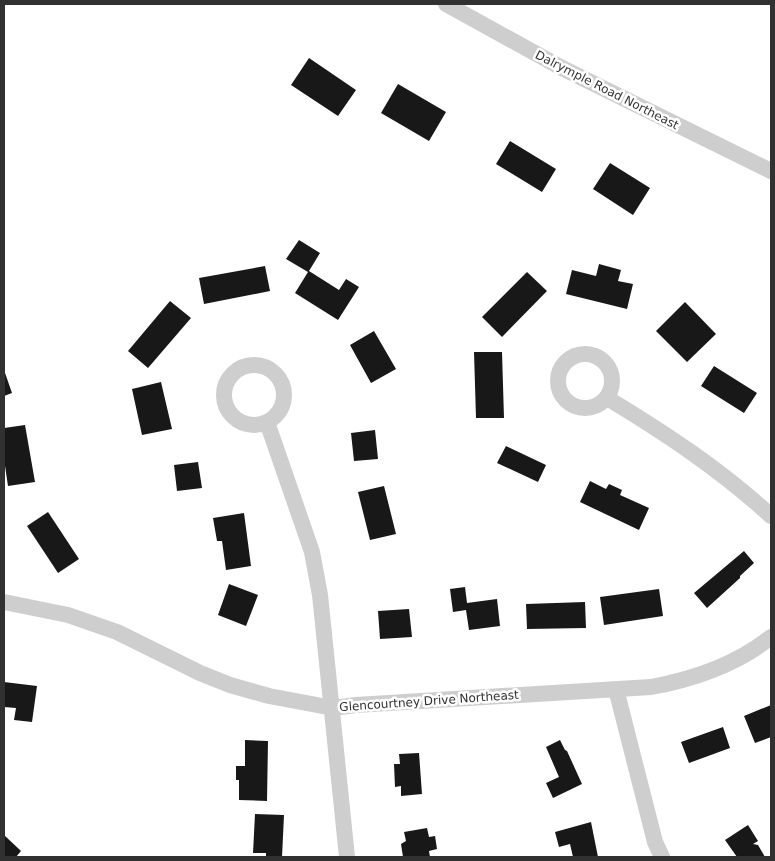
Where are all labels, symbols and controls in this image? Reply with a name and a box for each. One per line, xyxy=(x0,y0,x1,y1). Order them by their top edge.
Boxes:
street label: Dalrymple Road Northeast xyxy=(533,48,681,132)
street label: Glencourtney Drive Northeast xyxy=(339,688,519,714)

